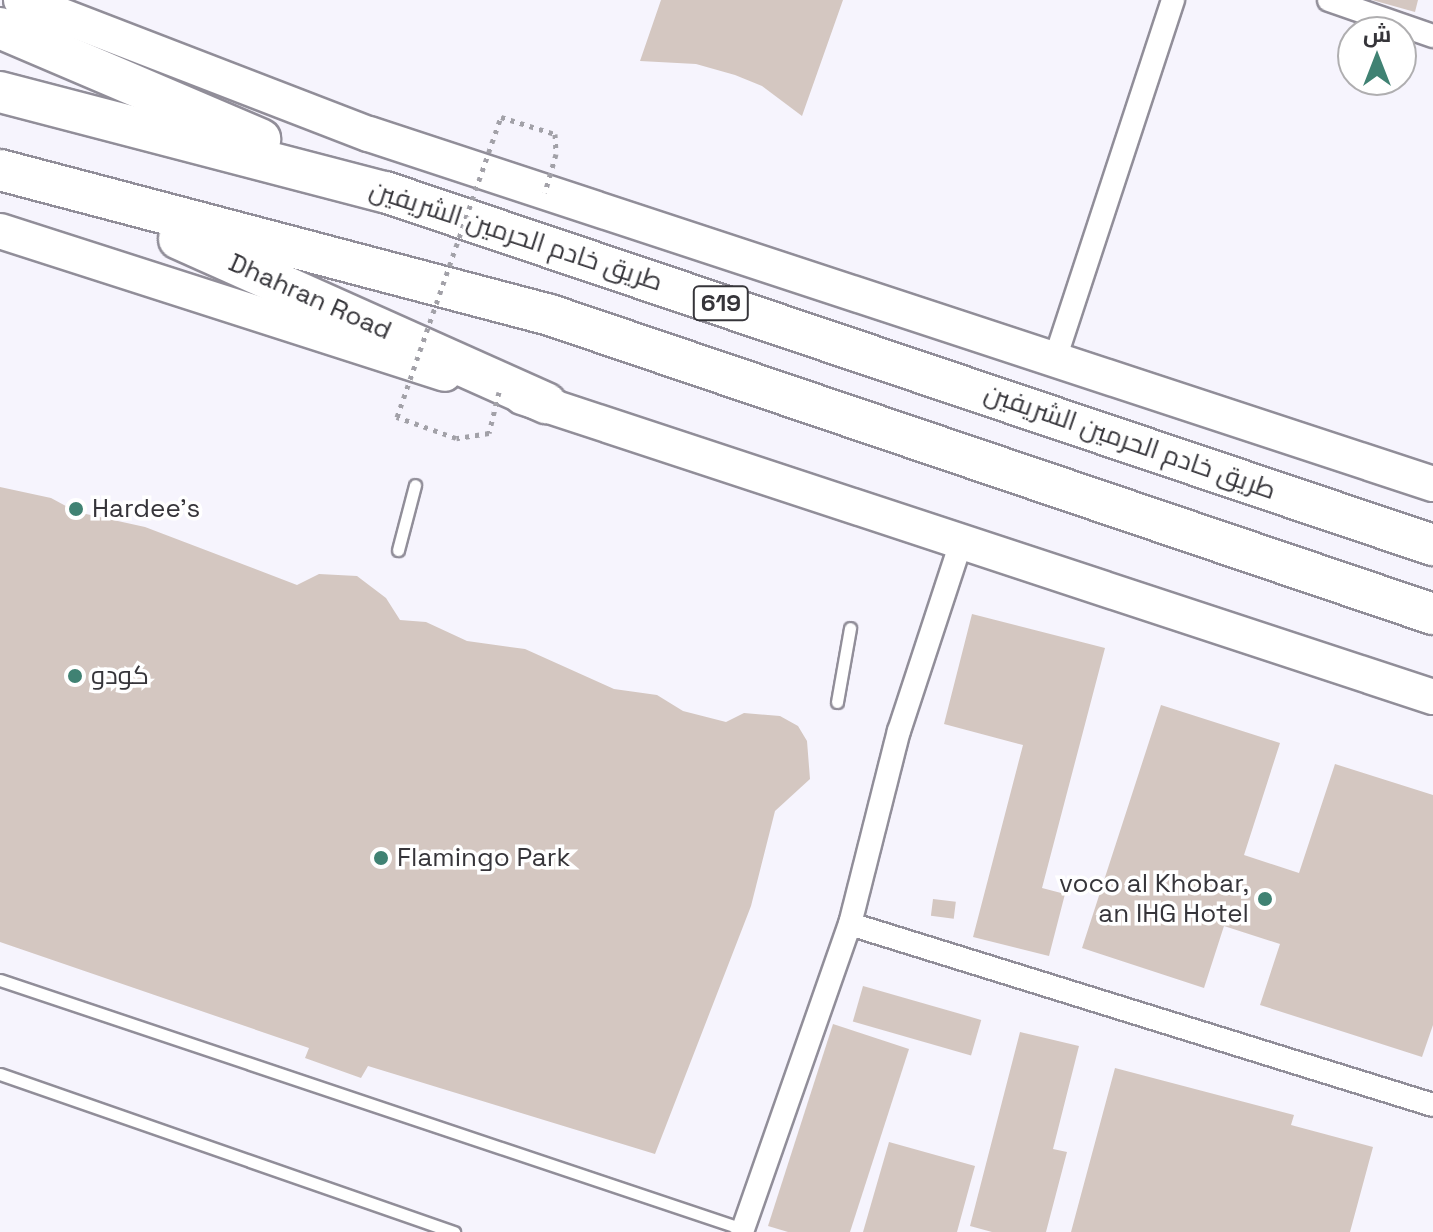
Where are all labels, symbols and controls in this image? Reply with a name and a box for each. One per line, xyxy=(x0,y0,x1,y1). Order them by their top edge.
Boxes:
north arrow xyxy=(1337,16,1417,96)
text: ش xyxy=(1363,20,1391,48)
street label: طريق خادم الحرمين الشريفين xyxy=(366,174,666,298)
street label: Dhahran Road xyxy=(224,247,396,347)
road number: 619 xyxy=(691,283,751,323)
street label: طريق خادم الحرمين الشريفين xyxy=(980,377,1280,507)
place label: Hardee's xyxy=(92,493,200,525)
marker: Hardee's xyxy=(67,500,85,518)
place label: كودو xyxy=(91,660,149,692)
marker: كودو xyxy=(66,667,84,685)
place label: Flamingo Park xyxy=(397,842,571,874)
marker: Flamingo Park xyxy=(372,849,390,867)
place label: voco al Khobar, an IHG Hotel xyxy=(1059,868,1249,930)
marker: voco al Khobar, an IHG Hotel xyxy=(1256,890,1274,908)

